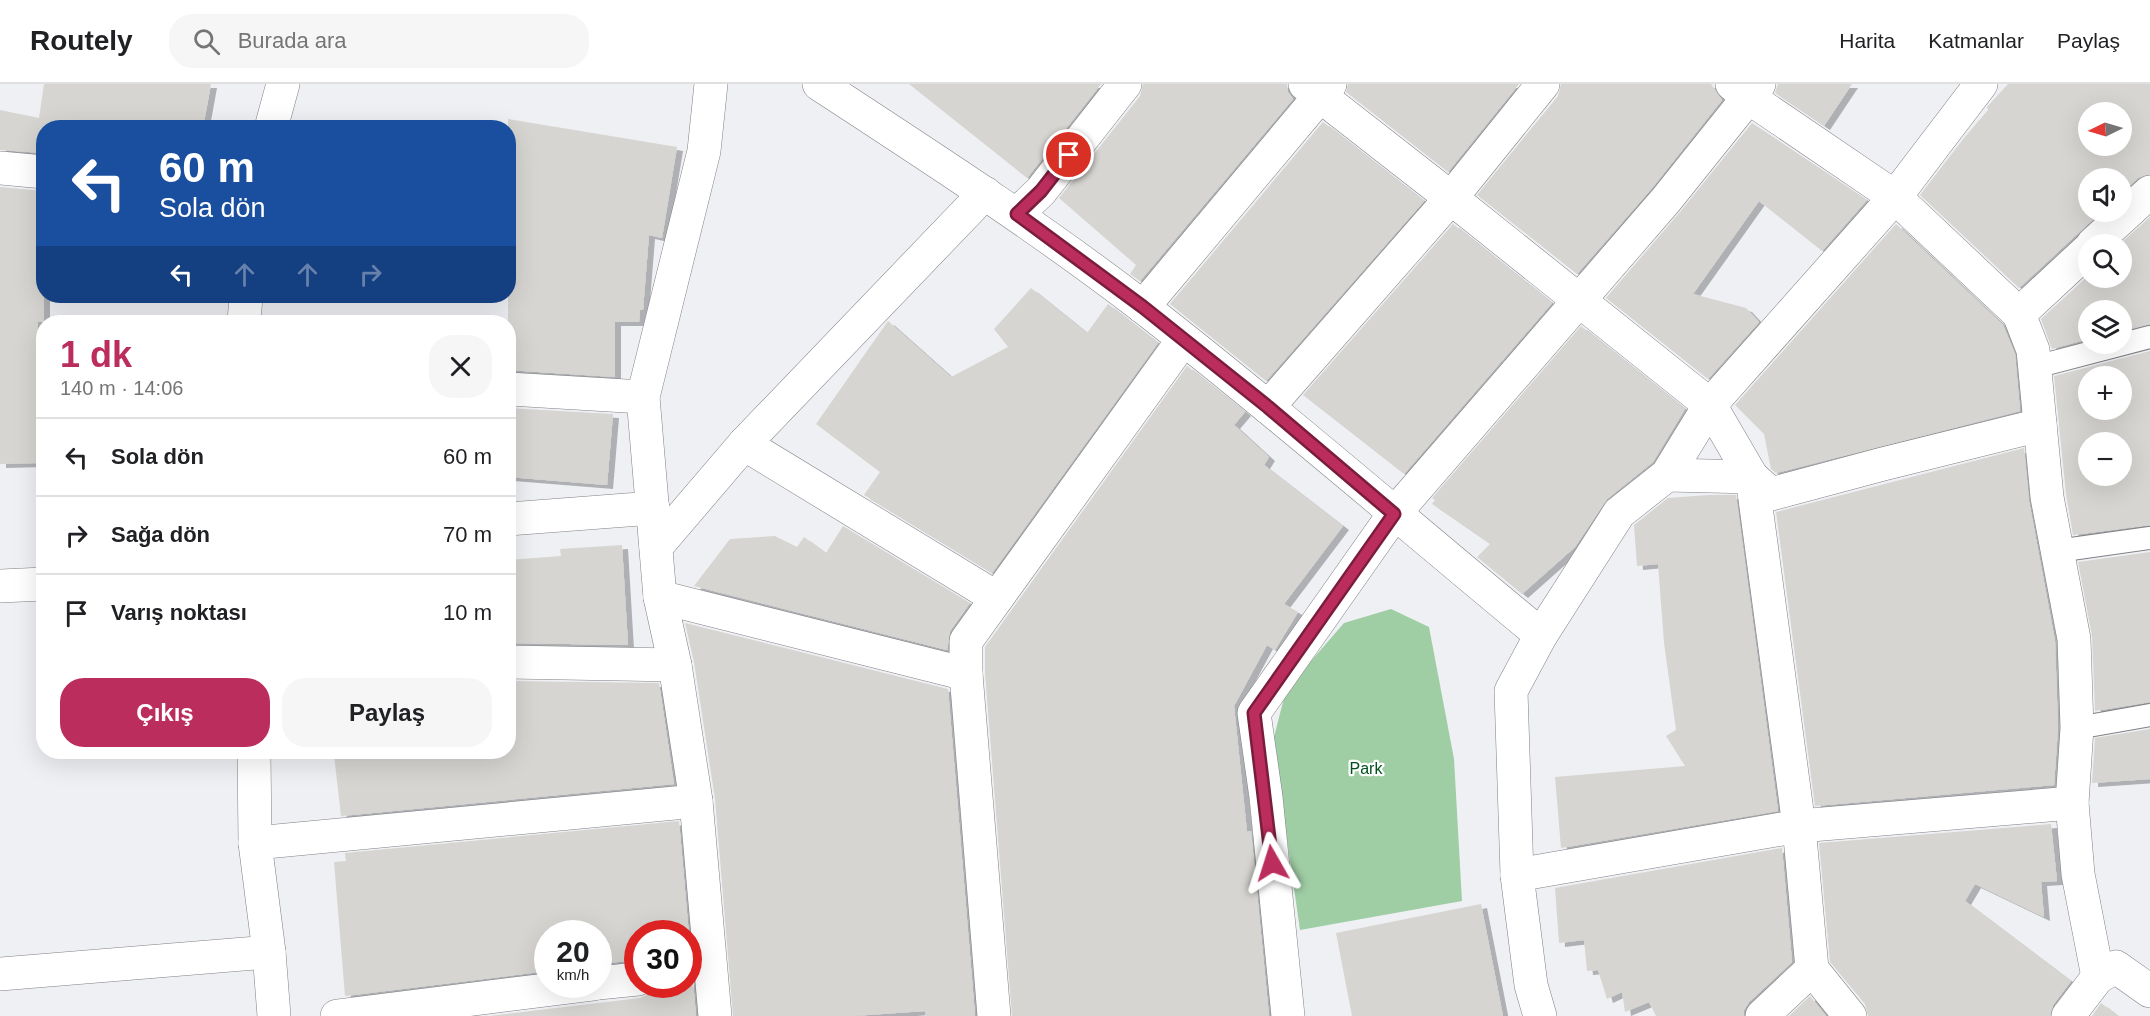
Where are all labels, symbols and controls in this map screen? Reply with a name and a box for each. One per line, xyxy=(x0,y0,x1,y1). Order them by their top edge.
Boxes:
search box xyxy=(169,14,589,68)
text: Routely xyxy=(30,25,133,56)
icon: search xyxy=(190,25,223,58)
text: Burada ara xyxy=(238,28,347,53)
text: Harita xyxy=(1839,29,1895,52)
text: Katmanlar xyxy=(1928,29,2024,52)
text: Paylaş xyxy=(2057,29,2120,52)
north arrow xyxy=(2078,102,2132,156)
map controls xyxy=(2078,102,2132,486)
pin xyxy=(1043,129,1094,180)
icon: arrive xyxy=(1052,138,1085,171)
icon: left xyxy=(60,144,138,222)
text: 60 m xyxy=(159,144,255,191)
button: sound xyxy=(2078,168,2132,222)
text: Sola dön xyxy=(159,193,266,223)
button: search xyxy=(2078,234,2132,288)
icon: left xyxy=(165,258,198,291)
icon: ahead xyxy=(228,258,261,291)
icon: ahead xyxy=(291,258,324,291)
icon: right xyxy=(354,258,387,291)
button: layers xyxy=(2078,300,2132,354)
text: 1 dk xyxy=(60,334,132,375)
button: close xyxy=(429,335,492,398)
button: + xyxy=(2078,366,2132,420)
text: 140 m · 14:06 xyxy=(60,377,183,399)
button: − xyxy=(2078,432,2132,486)
icon: left xyxy=(60,441,93,474)
text: Sola dön xyxy=(111,444,204,469)
text: 60 m xyxy=(443,444,492,469)
icon: right xyxy=(60,519,93,552)
text: Sağa dön xyxy=(111,522,210,547)
text: 70 m xyxy=(443,522,492,547)
icon: arrive xyxy=(60,597,93,630)
text: Varış noktası xyxy=(111,600,247,625)
text: 10 m xyxy=(443,600,492,625)
button: Çıkış xyxy=(60,678,270,747)
button: Paylaş xyxy=(282,678,492,747)
park label: Park xyxy=(1350,760,1383,777)
position arrow xyxy=(1240,831,1304,895)
speed limit sign: 30 xyxy=(624,920,702,998)
text: 20 xyxy=(556,935,590,968)
text: km/h xyxy=(557,966,589,983)

